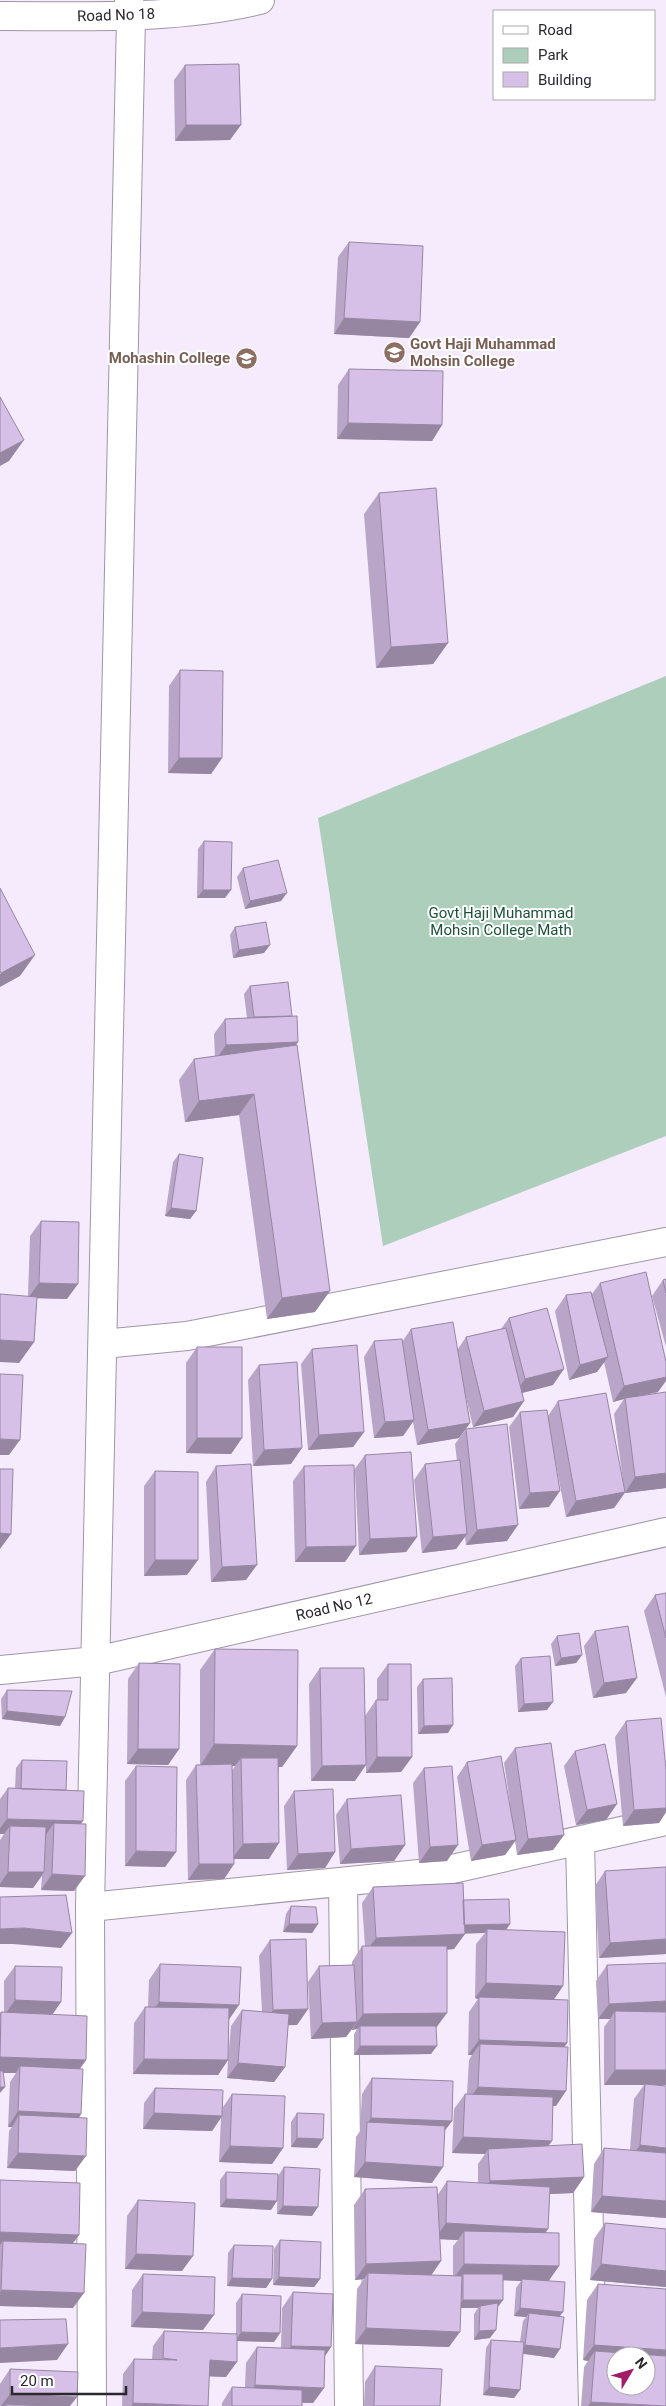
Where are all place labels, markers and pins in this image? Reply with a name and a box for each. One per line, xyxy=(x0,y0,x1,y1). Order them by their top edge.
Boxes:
place label: Govt Haji Muhammad Mohsin College xyxy=(410,335,556,370)
school or university icon: Govt Haji Muhammad Mohsin College xyxy=(382,341,406,365)
school or university icon: Mohashin College xyxy=(234,346,258,370)
place label: Mohashin College xyxy=(109,349,230,367)

